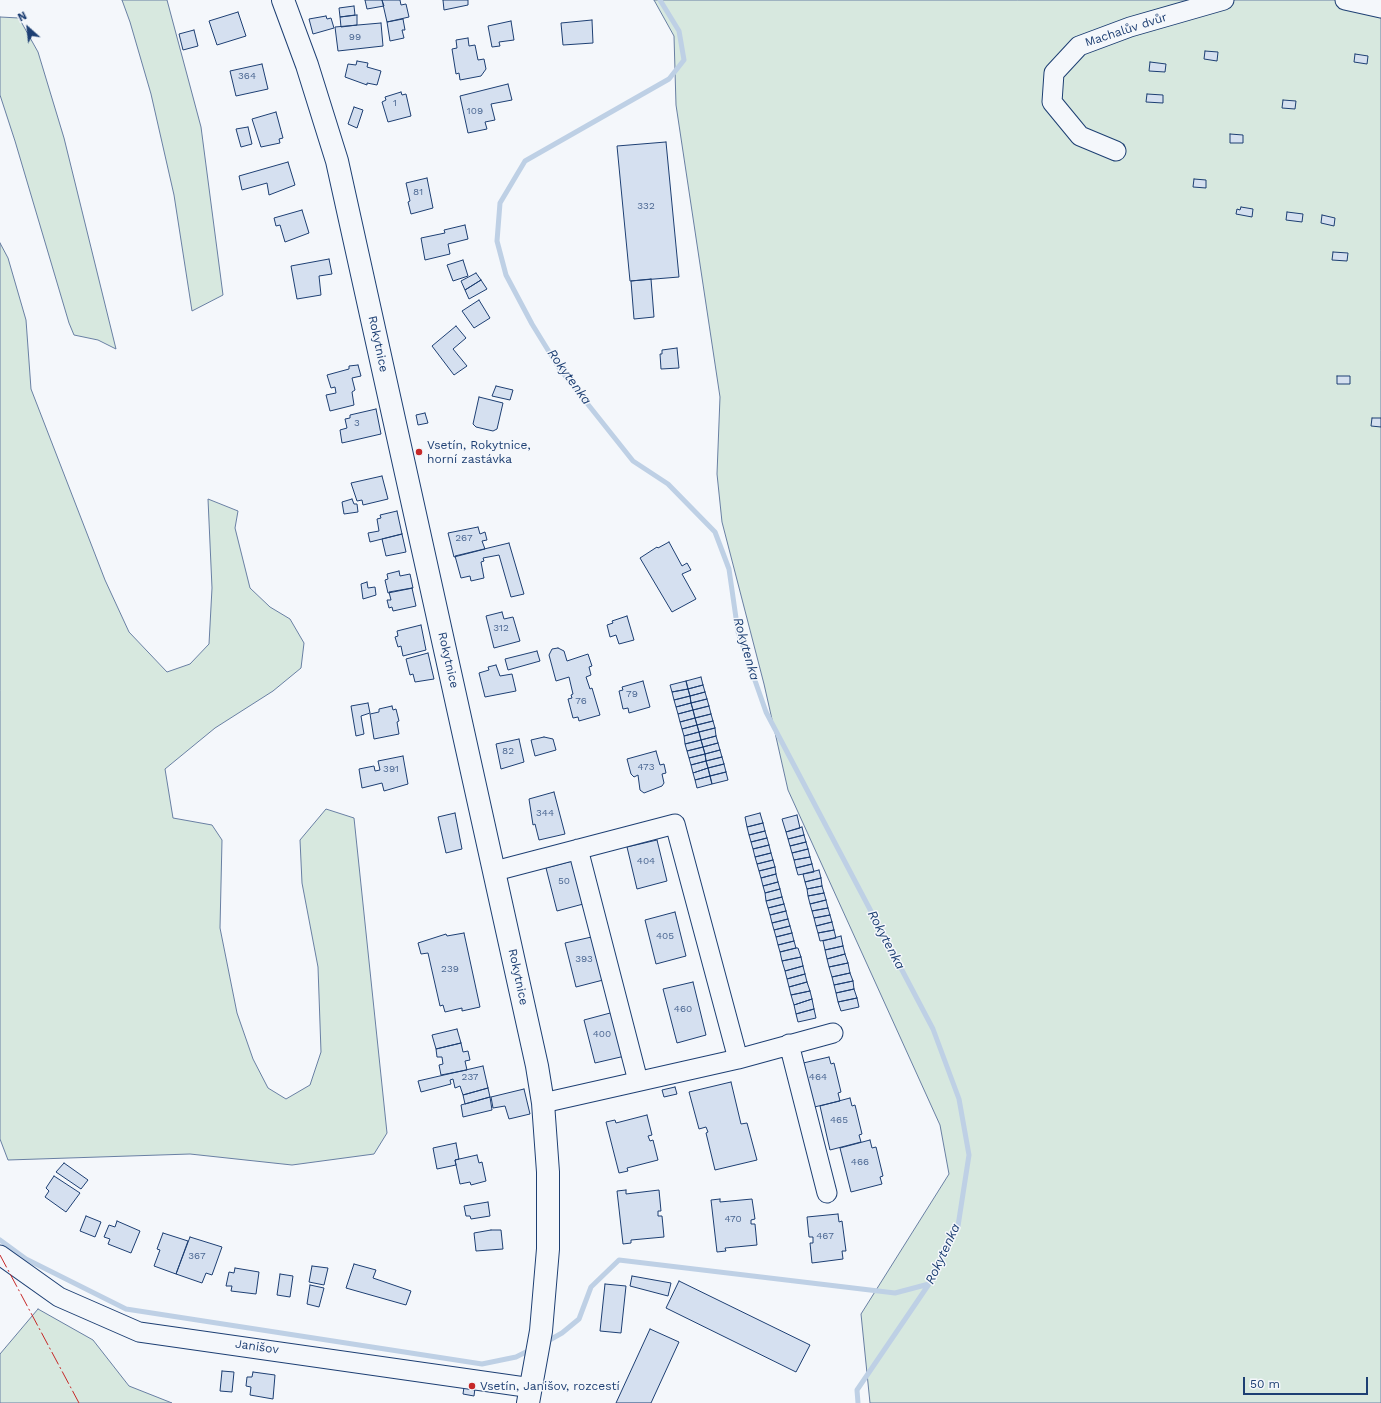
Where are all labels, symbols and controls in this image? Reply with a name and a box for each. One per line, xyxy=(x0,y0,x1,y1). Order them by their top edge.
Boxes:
north arrow xyxy=(8,8,48,48)
text: N xyxy=(16,9,29,25)
street label: Machalův dvůr xyxy=(1083,10,1169,50)
house number: 99 xyxy=(349,31,361,43)
house number: 364 xyxy=(238,70,256,82)
house number: 1 xyxy=(393,97,397,109)
house number: 109 xyxy=(467,105,483,117)
house number: 81 xyxy=(413,186,423,198)
house number: 332 xyxy=(637,200,655,212)
street label: Rokytnice xyxy=(365,314,391,374)
water label: Rokytenka xyxy=(544,346,594,408)
house number: 3 xyxy=(354,417,360,429)
place label: Vsetín, Rokytnice, horní zastávka xyxy=(427,438,531,466)
marker: Vsetín, Rokytnice, horní zastávka xyxy=(414,447,424,457)
house number: 267 xyxy=(455,532,473,544)
water label: Rokytenka xyxy=(730,616,762,682)
house number: 312 xyxy=(493,622,509,634)
street label: Rokytnice xyxy=(435,630,461,690)
house number: 79 xyxy=(626,688,638,700)
house number: 76 xyxy=(575,695,587,707)
house number: 82 xyxy=(502,745,514,757)
house number: 473 xyxy=(637,761,655,773)
house number: 391 xyxy=(383,763,399,775)
house number: 344 xyxy=(536,807,554,819)
house number: 404 xyxy=(637,855,655,867)
house number: 50 xyxy=(558,875,570,887)
water label: Rokytenka xyxy=(864,908,908,972)
house number: 405 xyxy=(656,930,674,942)
street label: Rokytnice xyxy=(505,947,531,1007)
house number: 393 xyxy=(575,953,593,965)
house number: 239 xyxy=(441,963,459,975)
house number: 460 xyxy=(674,1003,692,1015)
house number: 400 xyxy=(593,1028,611,1040)
house number: 237 xyxy=(462,1071,478,1083)
house number: 464 xyxy=(809,1071,827,1083)
house number: 465 xyxy=(830,1114,848,1126)
house number: 466 xyxy=(851,1156,869,1168)
house number: 470 xyxy=(724,1213,742,1225)
water label: Rokytenka xyxy=(922,1221,964,1287)
house number: 467 xyxy=(816,1230,834,1242)
house number: 367 xyxy=(188,1250,206,1262)
street label: Janišov xyxy=(234,1337,280,1357)
scale bar xyxy=(1245,1369,1370,1395)
text: 50 m xyxy=(1250,1377,1280,1391)
place label: Vsetín, Janišov, rozcestí xyxy=(480,1379,620,1393)
marker: Vsetín, Janišov, rozcestí xyxy=(467,1381,477,1391)

